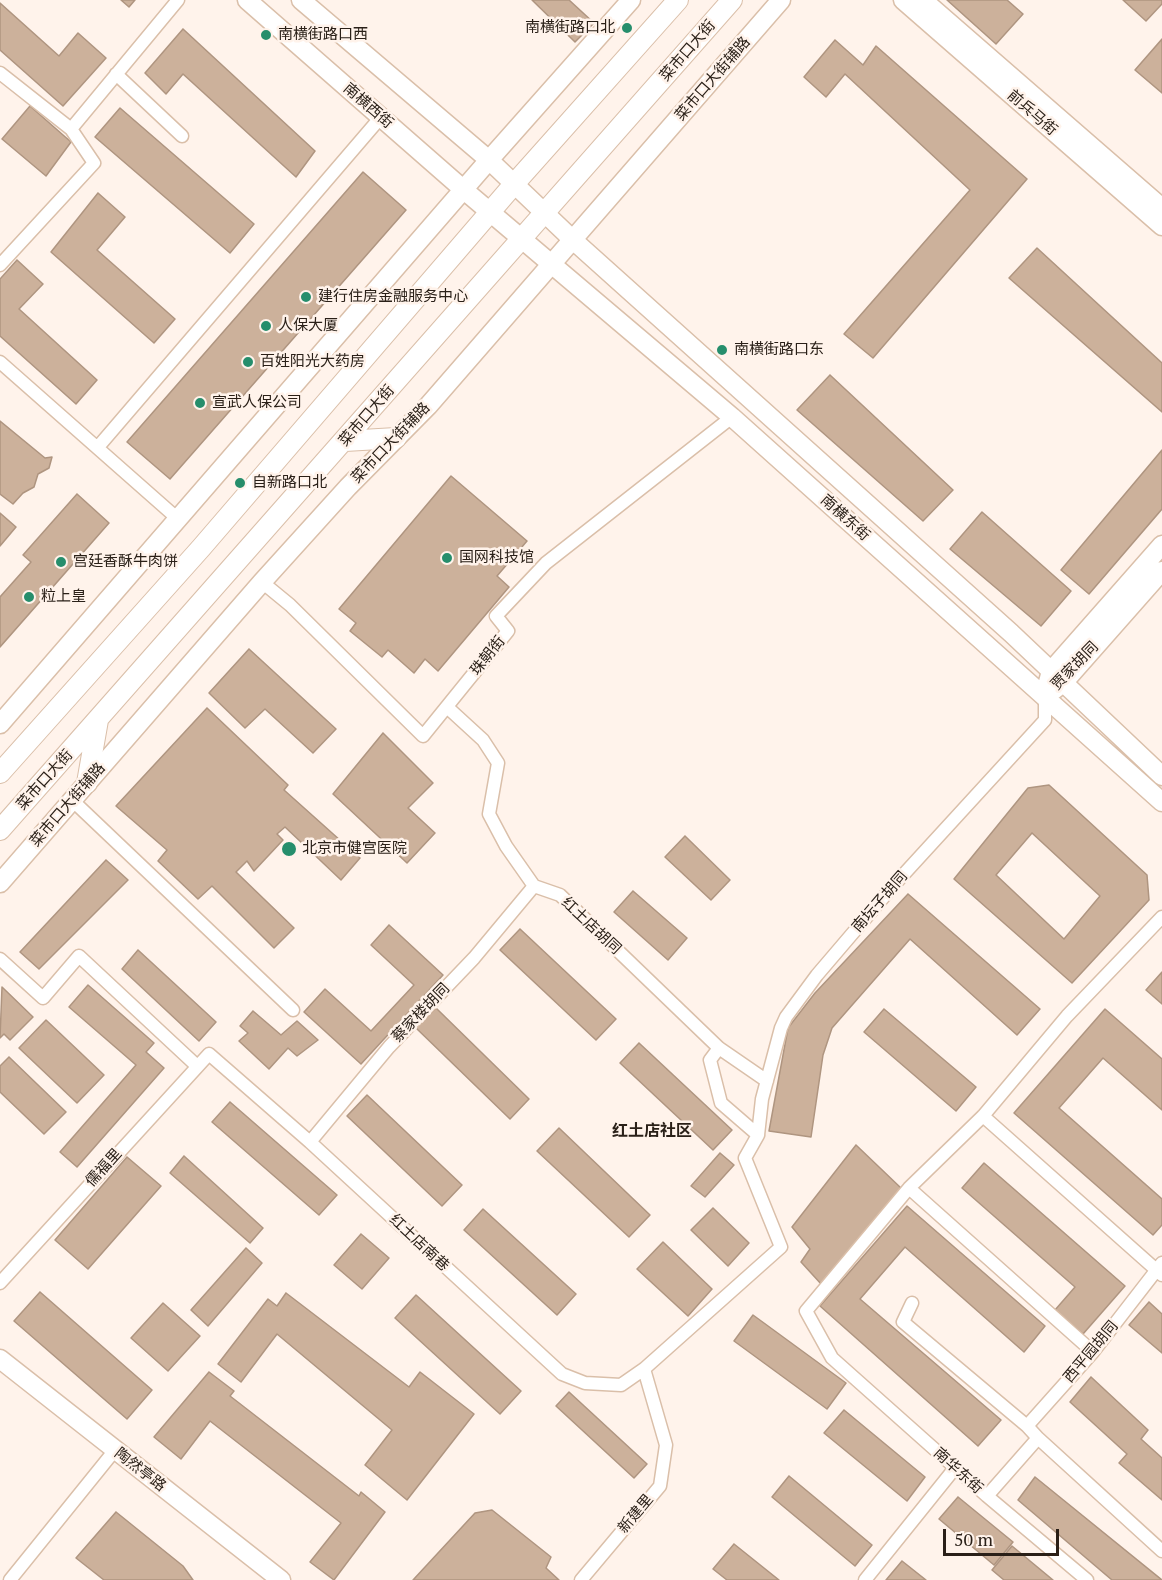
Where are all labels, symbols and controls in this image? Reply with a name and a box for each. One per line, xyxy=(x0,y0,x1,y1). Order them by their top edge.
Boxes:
street label: 菜市口大街 xyxy=(657,17,719,85)
place label: 南横街路口北 xyxy=(525,19,615,37)
marker: 南横街路口北 xyxy=(620,21,634,35)
place label: 南横街路口西 xyxy=(278,26,368,44)
marker: 南横街路口西 xyxy=(259,28,273,42)
street label: 菜市口大街辅路 xyxy=(672,33,754,125)
street label: 南横西街 xyxy=(339,80,397,132)
street label: 前兵马街 xyxy=(1003,87,1061,139)
place label: 建行住房金融服务中心 xyxy=(318,288,468,306)
marker: 建行住房金融服务中心 xyxy=(299,290,313,304)
place label: 人保大厦 xyxy=(278,317,338,335)
marker: 人保大厦 xyxy=(259,319,273,333)
place label: 南横街路口东 xyxy=(734,341,824,359)
marker: 南横街路口东 xyxy=(715,343,729,357)
place label: 百姓阳光大药房 xyxy=(260,353,365,371)
marker: 百姓阳光大药房 xyxy=(241,355,255,369)
street label: 菜市口大街 xyxy=(336,382,398,450)
place label: 宣武人保公司 xyxy=(212,394,302,412)
marker: 宣武人保公司 xyxy=(193,396,207,410)
street label: 菜市口大街辅路 xyxy=(348,399,434,487)
place label: 自新路口北 xyxy=(252,474,327,492)
marker: 自新路口北 xyxy=(233,476,247,490)
street label: 南横东街 xyxy=(817,491,873,545)
place label: 国网科技馆 xyxy=(459,549,534,567)
marker: 国网科技馆 xyxy=(440,551,454,565)
place label: 宫廷香酥牛肉饼 xyxy=(73,553,178,571)
marker: 宫廷香酥牛肉饼 xyxy=(54,555,68,569)
place label: 粒上皇 xyxy=(41,588,86,606)
marker: 粒上皇 xyxy=(22,590,36,604)
street label: 珠朝街 xyxy=(467,633,509,679)
street label: 贾家胡同 xyxy=(1048,638,1102,694)
street label: 菜市口大街 xyxy=(13,746,77,814)
street label: 菜市口大街辅路 xyxy=(27,759,109,851)
marker: 北京市健宫医院 xyxy=(280,840,298,858)
place label: 北京市健宫医院 xyxy=(302,840,407,858)
street label: 南坛子胡同 xyxy=(849,868,911,936)
street label: 红土店胡同 xyxy=(557,894,625,958)
street label: 蔡家楼胡同 xyxy=(388,980,454,1046)
district label: 红土店社区 xyxy=(612,1121,692,1141)
street label: 儒福里 xyxy=(82,1145,126,1191)
street label: 红土店南巷 xyxy=(385,1211,453,1275)
street label: 西平园胡同 xyxy=(1060,1317,1122,1387)
street label: 陶然亭路 xyxy=(111,1444,169,1496)
street label: 南华东街 xyxy=(930,1444,986,1498)
street label: 新建里 xyxy=(615,1491,657,1537)
scale bar xyxy=(946,1517,1062,1555)
text: 50 m xyxy=(954,1527,993,1551)

